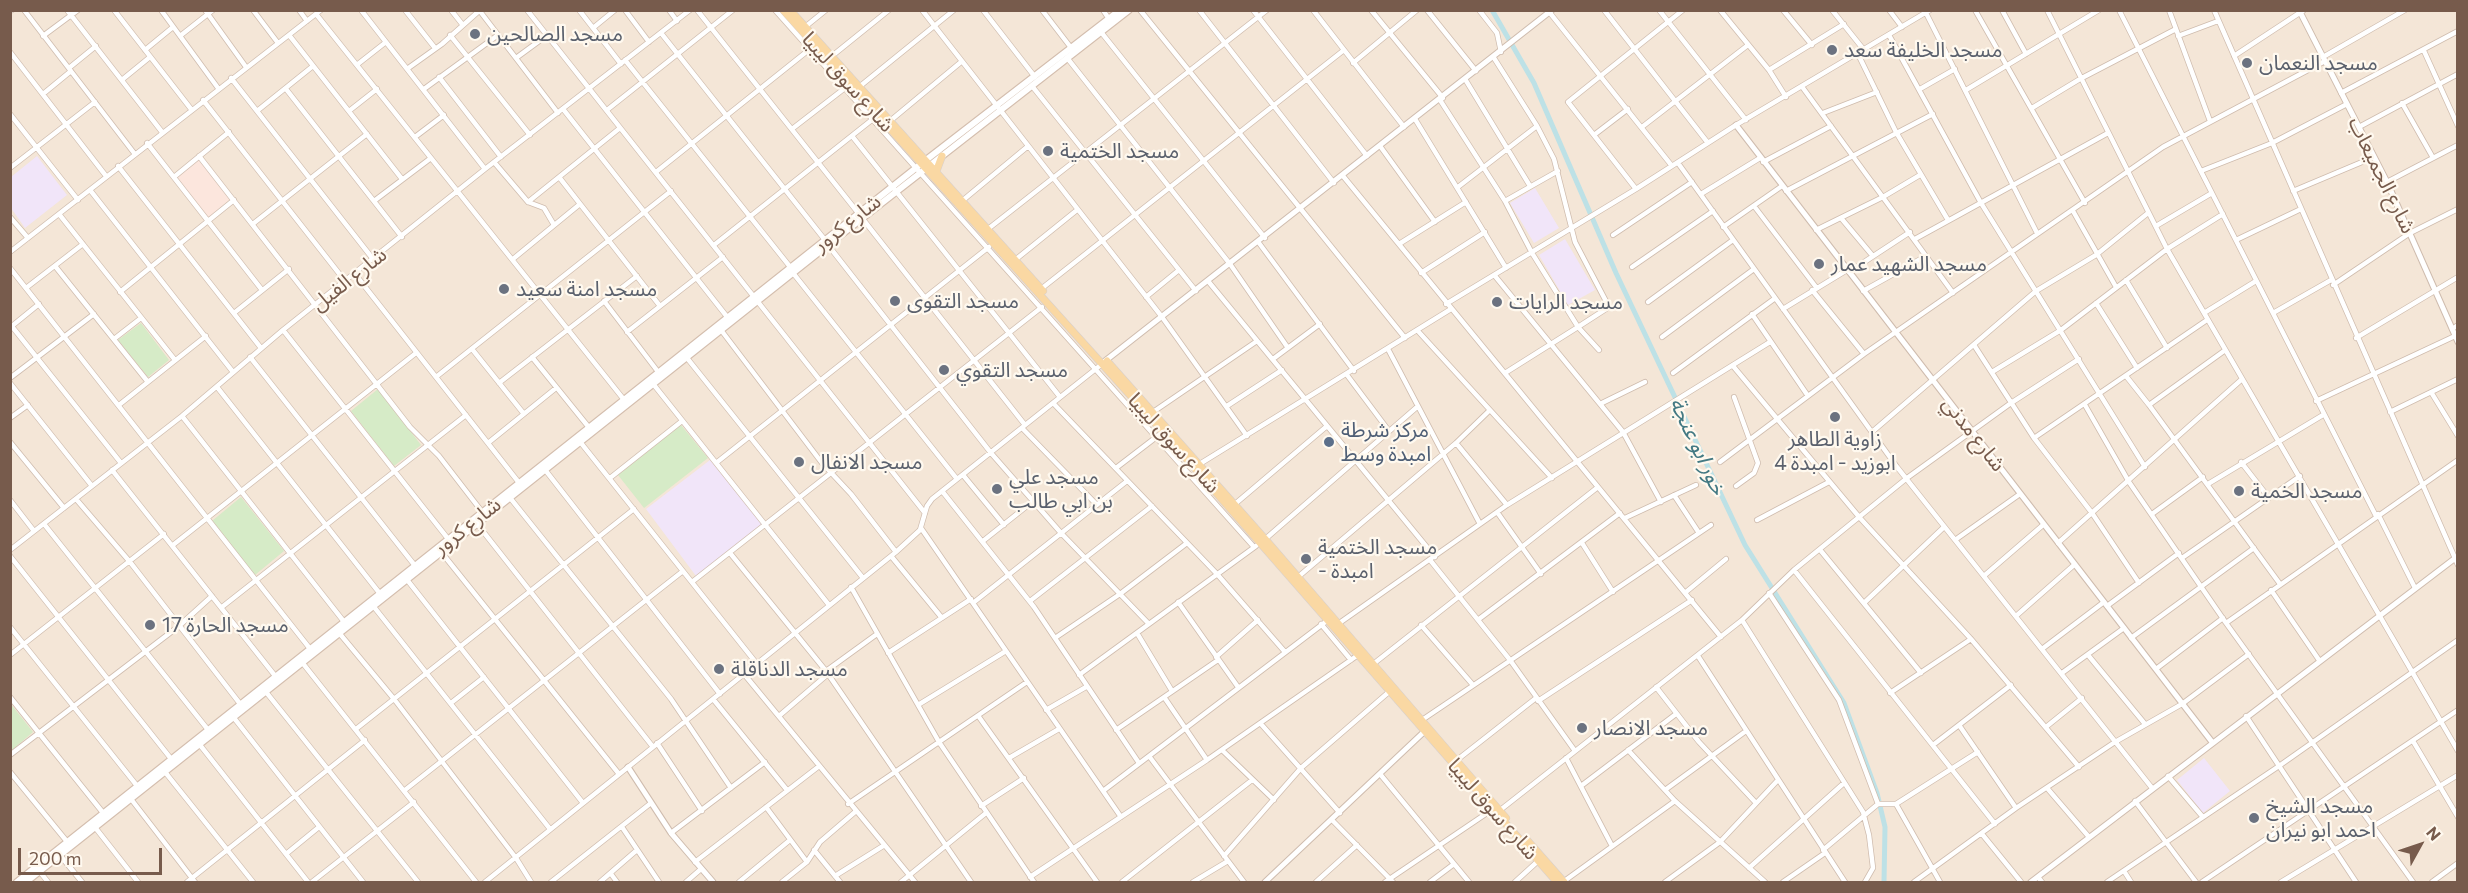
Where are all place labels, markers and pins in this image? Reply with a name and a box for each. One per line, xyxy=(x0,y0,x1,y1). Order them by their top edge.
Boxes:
place label: مسجد الصالحين xyxy=(487,21,623,47)
marker: مسجد الصالحين xyxy=(468,27,482,41)
place label: مسجد الخليفة سعد xyxy=(1844,37,2003,63)
marker: مسجد الخليفة سعد xyxy=(1825,43,1839,57)
place label: مسجد النعمان xyxy=(2259,50,2378,76)
marker: مسجد النعمان xyxy=(2240,56,2254,70)
place label: مسجد الختمية xyxy=(1060,138,1179,164)
marker: مسجد الختمية xyxy=(1041,144,1055,158)
place label: مسجد الشهيد عمار xyxy=(1831,251,1987,277)
marker: مسجد الشهيد عمار xyxy=(1812,257,1826,271)
place label: مسجد امنة سعيد xyxy=(516,276,657,302)
marker: مسجد امنة سعيد xyxy=(497,282,511,296)
place label: مسجد التقوى xyxy=(907,288,1019,314)
place label: مسجد الرايات xyxy=(1509,289,1623,315)
marker: مسجد التقوى xyxy=(888,294,902,308)
marker: مسجد الرايات xyxy=(1490,295,1504,309)
place label: مسجد التقوي xyxy=(956,357,1068,383)
marker: مسجد التقوي xyxy=(937,363,951,377)
marker: زاوية الطاهر ابوزيد - امبدة 4 xyxy=(1828,410,1842,424)
place label: مركز شرطة امبدة وسط xyxy=(1341,417,1431,467)
place label: زاوية الطاهر ابوزيد - امبدة 4 xyxy=(1774,426,1896,476)
marker: مركز شرطة امبدة وسط xyxy=(1322,435,1336,449)
place label: مسجد الانفال xyxy=(811,449,922,475)
marker: مسجد الانفال xyxy=(792,455,806,469)
place label: مسجد علي بن ابي طالب xyxy=(1009,464,1113,514)
place label: مسجد الخمية xyxy=(2251,478,2362,504)
marker: مسجد علي بن ابي طالب xyxy=(990,482,1004,496)
marker: مسجد الخمية xyxy=(2232,484,2246,498)
place label: مسجد الختمية - امبدة xyxy=(1318,534,1437,584)
marker: مسجد الختمية - امبدة xyxy=(1299,552,1313,566)
place label: مسجد الحارة 17 xyxy=(162,612,289,638)
marker: مسجد الحارة 17 xyxy=(143,618,157,632)
place label: مسجد الدناقلة xyxy=(731,656,848,682)
marker: مسجد الدناقلة xyxy=(712,662,726,676)
place label: مسجد الانصار xyxy=(1594,715,1708,741)
marker: مسجد الانصار xyxy=(1575,721,1589,735)
place label: مسجد الشيخ احمد ابو نيران xyxy=(2266,793,2376,843)
marker: مسجد الشيخ احمد ابو نيران xyxy=(2247,811,2261,825)

